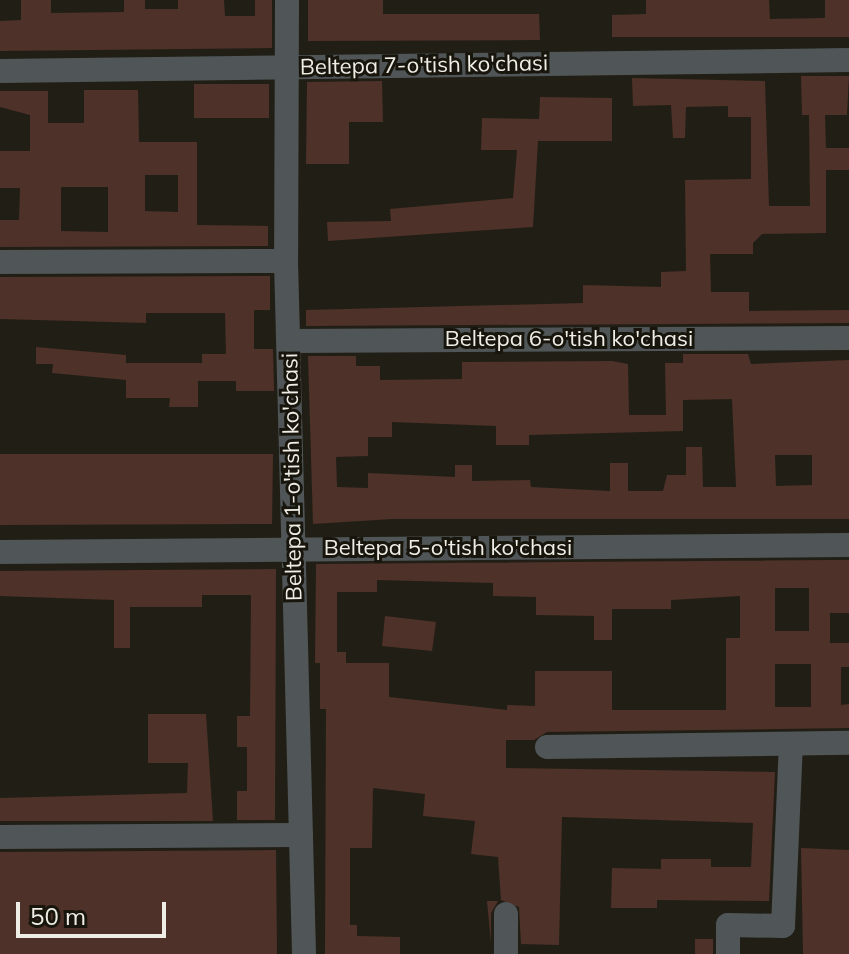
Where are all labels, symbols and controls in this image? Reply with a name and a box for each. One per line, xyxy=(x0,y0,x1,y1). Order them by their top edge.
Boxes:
street label: Beltepa 7-o'tish ko'chasi xyxy=(300,50,548,80)
street label: Beltepa 6-o'tish ko'chasi xyxy=(445,326,693,352)
street label: Beltepa 1-o'tish ko'chasi xyxy=(277,353,307,601)
street label: Beltepa 5-o'tish ko'chasi xyxy=(324,535,572,561)
scale bar xyxy=(20,886,170,936)
text: 50 m xyxy=(30,901,86,931)

